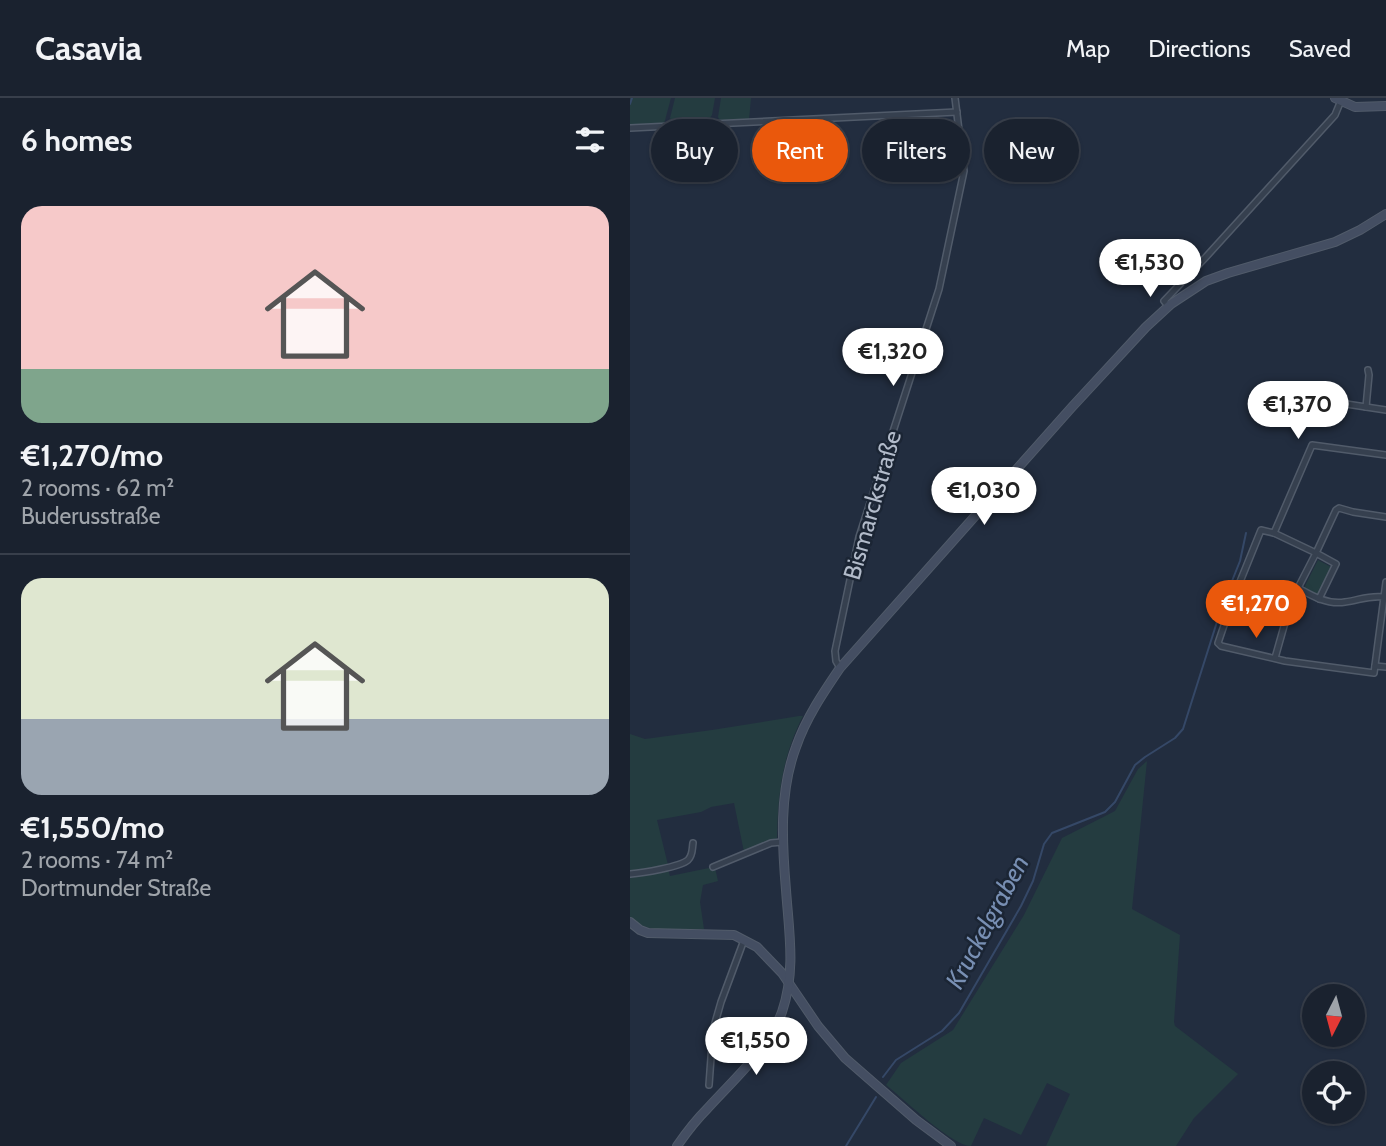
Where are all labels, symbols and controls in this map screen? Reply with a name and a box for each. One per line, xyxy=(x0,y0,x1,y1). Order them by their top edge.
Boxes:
text: Casavia xyxy=(35,28,142,68)
text: Map xyxy=(1066,34,1110,63)
text: Directions xyxy=(1148,34,1251,63)
text: Saved xyxy=(1289,34,1351,63)
chip: Buy xyxy=(651,119,738,182)
chip: Rent xyxy=(752,119,848,182)
chip: Filters xyxy=(862,119,970,182)
chip: New xyxy=(984,119,1079,182)
icon: filters xyxy=(571,121,609,159)
text: 6 homes xyxy=(21,122,132,159)
pin: €1,530 xyxy=(1093,240,1207,299)
text: €1,530 xyxy=(1115,248,1185,276)
icon: home xyxy=(252,251,378,377)
pin: €1,320 xyxy=(836,328,950,388)
text: €1,320 xyxy=(858,337,928,365)
pin: €1,370 xyxy=(1241,382,1355,441)
text: €1,370 xyxy=(1264,390,1332,418)
street label: Bismarckstraße xyxy=(837,427,907,583)
text: €1,270/mo xyxy=(21,437,163,474)
pin: €1,030 xyxy=(927,468,1041,527)
text: 2 rooms · 62 m² xyxy=(21,474,174,502)
text: €1,030 xyxy=(947,476,1021,504)
text: Buderusstraße xyxy=(21,502,160,530)
pin: €1,270 xyxy=(1199,580,1313,640)
text: €1,270 xyxy=(1222,589,1290,617)
icon: home xyxy=(252,623,378,749)
text: €1,550/mo xyxy=(21,809,164,846)
text: 2 rooms · 74 m² xyxy=(21,846,173,874)
water label: Kruckelgraben xyxy=(938,850,1036,994)
text: Dortmunder Straße xyxy=(21,874,211,902)
north arrow xyxy=(1302,984,1365,1046)
map controls xyxy=(1302,984,1365,1124)
pin: €1,550 xyxy=(699,1018,813,1077)
text: €1,550 xyxy=(721,1026,791,1054)
button: locate xyxy=(1302,1061,1365,1124)

